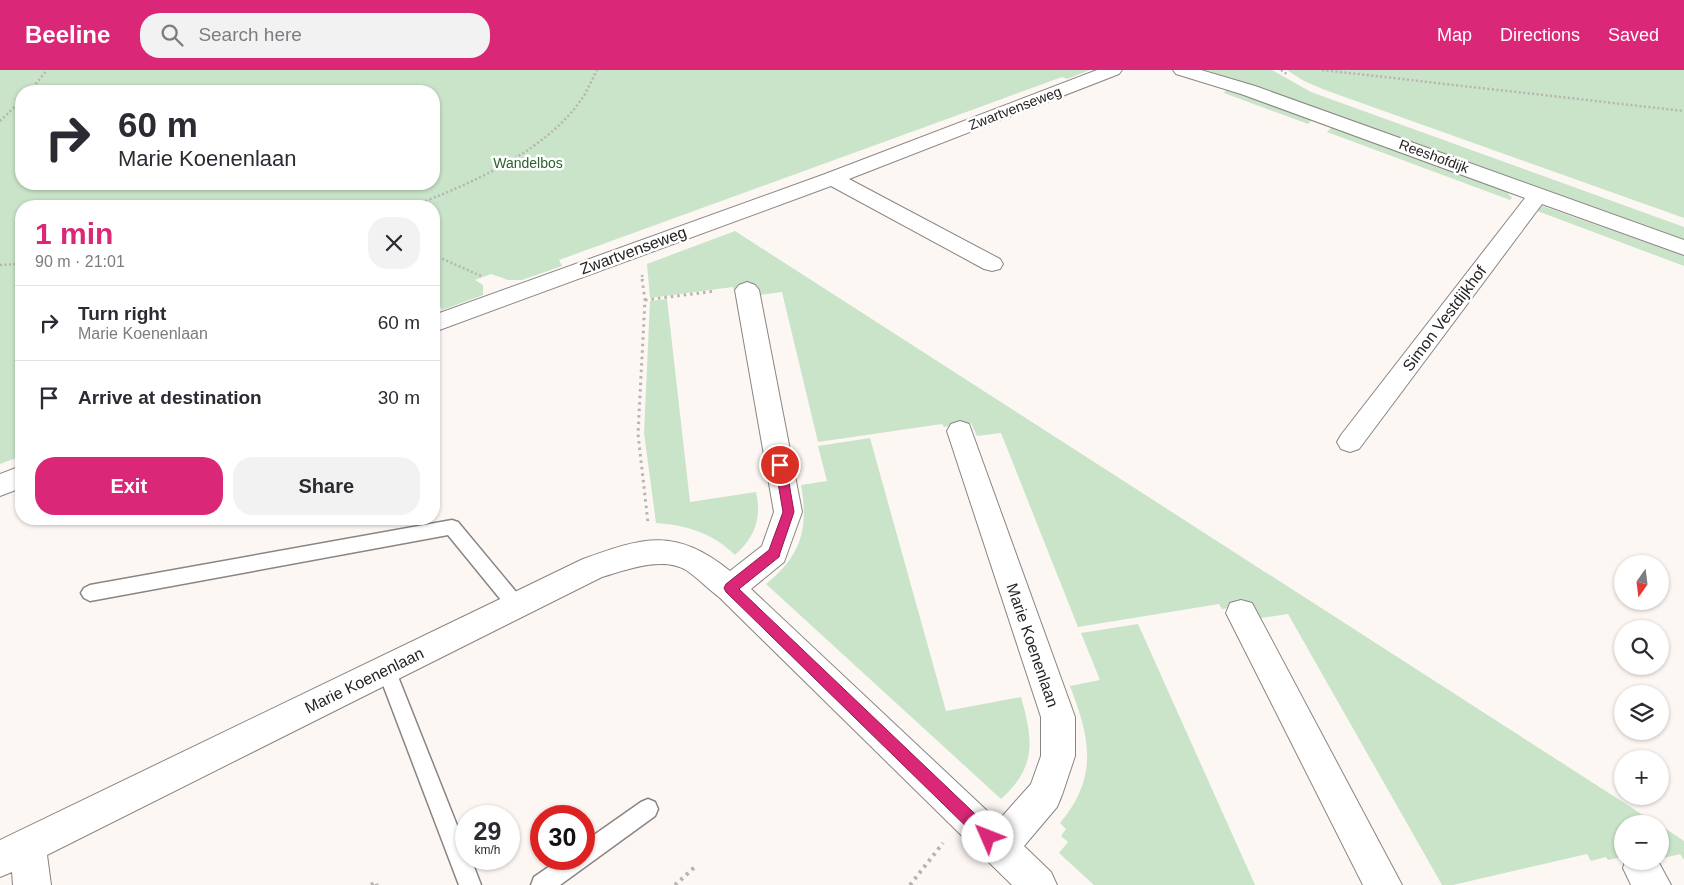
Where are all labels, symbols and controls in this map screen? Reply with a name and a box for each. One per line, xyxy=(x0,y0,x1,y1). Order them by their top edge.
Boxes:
search box xyxy=(140,13,490,58)
text: Beeline xyxy=(25,21,110,48)
icon: search xyxy=(158,21,186,49)
text: Search here xyxy=(198,24,302,45)
text: Map xyxy=(1437,25,1472,45)
text: Directions xyxy=(1500,25,1580,45)
text: Saved xyxy=(1608,25,1659,45)
street label: Zwartvenseweg xyxy=(966,83,1064,133)
icon: right xyxy=(35,105,100,170)
text: 60 m xyxy=(118,105,198,144)
street label: Reeshofdijk xyxy=(1397,136,1472,176)
text: Marie Koenenlaan xyxy=(118,146,297,171)
park label: Wandelbos xyxy=(493,155,563,171)
text: 1 min xyxy=(35,217,113,250)
button: close xyxy=(368,217,420,269)
street label: Zwartvenseweg xyxy=(578,223,689,278)
text: 90 m · 21:01 xyxy=(35,253,125,270)
street label: Simon Vestdijkhof xyxy=(1399,262,1490,374)
text: Turn right xyxy=(78,303,166,324)
icon: right xyxy=(35,309,63,337)
text: 60 m xyxy=(378,312,420,333)
text: Marie Koenenlaan xyxy=(78,325,208,342)
icon: arrive xyxy=(35,384,63,412)
text: Arrive at destination xyxy=(78,387,262,408)
text: 30 m xyxy=(378,387,420,408)
pin xyxy=(759,444,801,486)
icon: arrive xyxy=(766,451,794,479)
button: Exit xyxy=(35,457,223,515)
button: Share xyxy=(233,457,420,515)
north arrow xyxy=(1614,555,1669,610)
map controls xyxy=(1614,555,1669,870)
street label: Marie Koenenlaan xyxy=(1003,581,1062,709)
button: search xyxy=(1614,620,1669,675)
street label: Marie Koenenlaan xyxy=(302,644,426,717)
button: layers xyxy=(1614,685,1669,740)
button: + xyxy=(1614,750,1669,805)
speed limit sign: 30 xyxy=(530,805,595,870)
position arrow xyxy=(961,810,1013,862)
button: − xyxy=(1614,815,1669,870)
text: 29 xyxy=(474,817,501,845)
text: km/h xyxy=(474,843,501,857)

